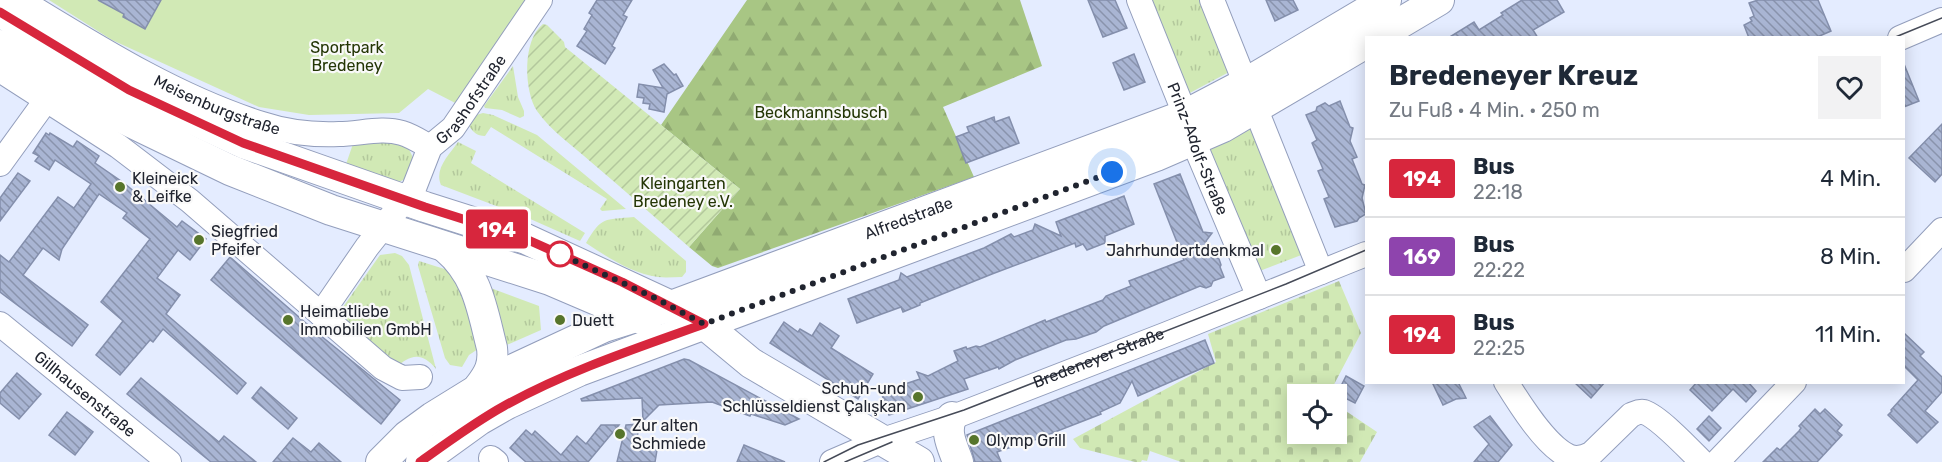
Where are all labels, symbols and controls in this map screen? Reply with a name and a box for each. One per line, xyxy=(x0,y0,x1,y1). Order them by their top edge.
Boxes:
park label: Sportpark Bredeney xyxy=(310,38,385,75)
street label: Grashofstraße xyxy=(432,51,510,148)
button: heart xyxy=(1818,56,1881,119)
text: Bredeneyer Kreuz xyxy=(1389,59,1638,92)
street label: Meisenburgstraße xyxy=(151,70,282,138)
street label: Prinz-Adolf-Straße xyxy=(1164,80,1233,218)
text: Zu Fuß · 4 Min. · 250 m xyxy=(1389,98,1600,122)
park label: Beckmannsbusch xyxy=(754,103,888,122)
text: Bus xyxy=(1473,153,1515,180)
your location xyxy=(1097,157,1127,187)
text: 4 Min. xyxy=(1820,165,1881,192)
text: 194 xyxy=(1403,166,1441,191)
place label: Kleineick & Leifke xyxy=(132,169,199,206)
park label: Kleingarten Bredeney e.V. xyxy=(633,174,733,211)
marker: Kleineick & Leifke xyxy=(113,180,127,194)
text: 22:18 xyxy=(1473,180,1523,204)
street label: Alfredstraße xyxy=(862,193,955,243)
line badge: 194 xyxy=(462,210,532,248)
text: 194 xyxy=(478,217,516,242)
place label: Siegfried Pfeifer xyxy=(211,222,278,259)
text: Bus xyxy=(1473,231,1515,258)
marker: Siegfried Pfeifer xyxy=(192,233,206,247)
unlabelled marker xyxy=(547,241,573,267)
place label: Jahrhundertdenkmal xyxy=(1106,241,1264,260)
marker: Jahrhundertdenkmal xyxy=(1269,243,1283,257)
text: 8 Min. xyxy=(1820,243,1881,270)
text: 169 xyxy=(1403,244,1441,269)
text: 22:22 xyxy=(1473,258,1525,282)
place label: Heimatliebe Immobilien GmbH xyxy=(300,302,432,339)
text: Bus xyxy=(1473,309,1515,336)
place label: Duett xyxy=(572,311,614,330)
marker: Heimatliebe Immobilien GmbH xyxy=(281,313,295,327)
marker: Duett xyxy=(553,313,567,327)
text: 11 Min. xyxy=(1815,321,1881,348)
text: 194 xyxy=(1403,322,1441,347)
street label: Bredeneyer Straße xyxy=(1030,323,1167,392)
text: 22:25 xyxy=(1473,336,1525,360)
street label: Gillhausenstraße xyxy=(31,347,140,441)
place label: Schuh-und Schlüsseldienst Çalışkan xyxy=(722,379,906,416)
map controls xyxy=(1287,384,1347,444)
button: locate xyxy=(1287,384,1347,444)
marker: Schuh-und Schlüsseldienst Çalışkan xyxy=(911,390,925,404)
place label: Zur alten Schmiede xyxy=(632,416,706,453)
marker: Zur alten Schmiede xyxy=(613,427,627,441)
place label: Olymp Grill xyxy=(986,431,1066,450)
marker: Olymp Grill xyxy=(967,433,981,447)

